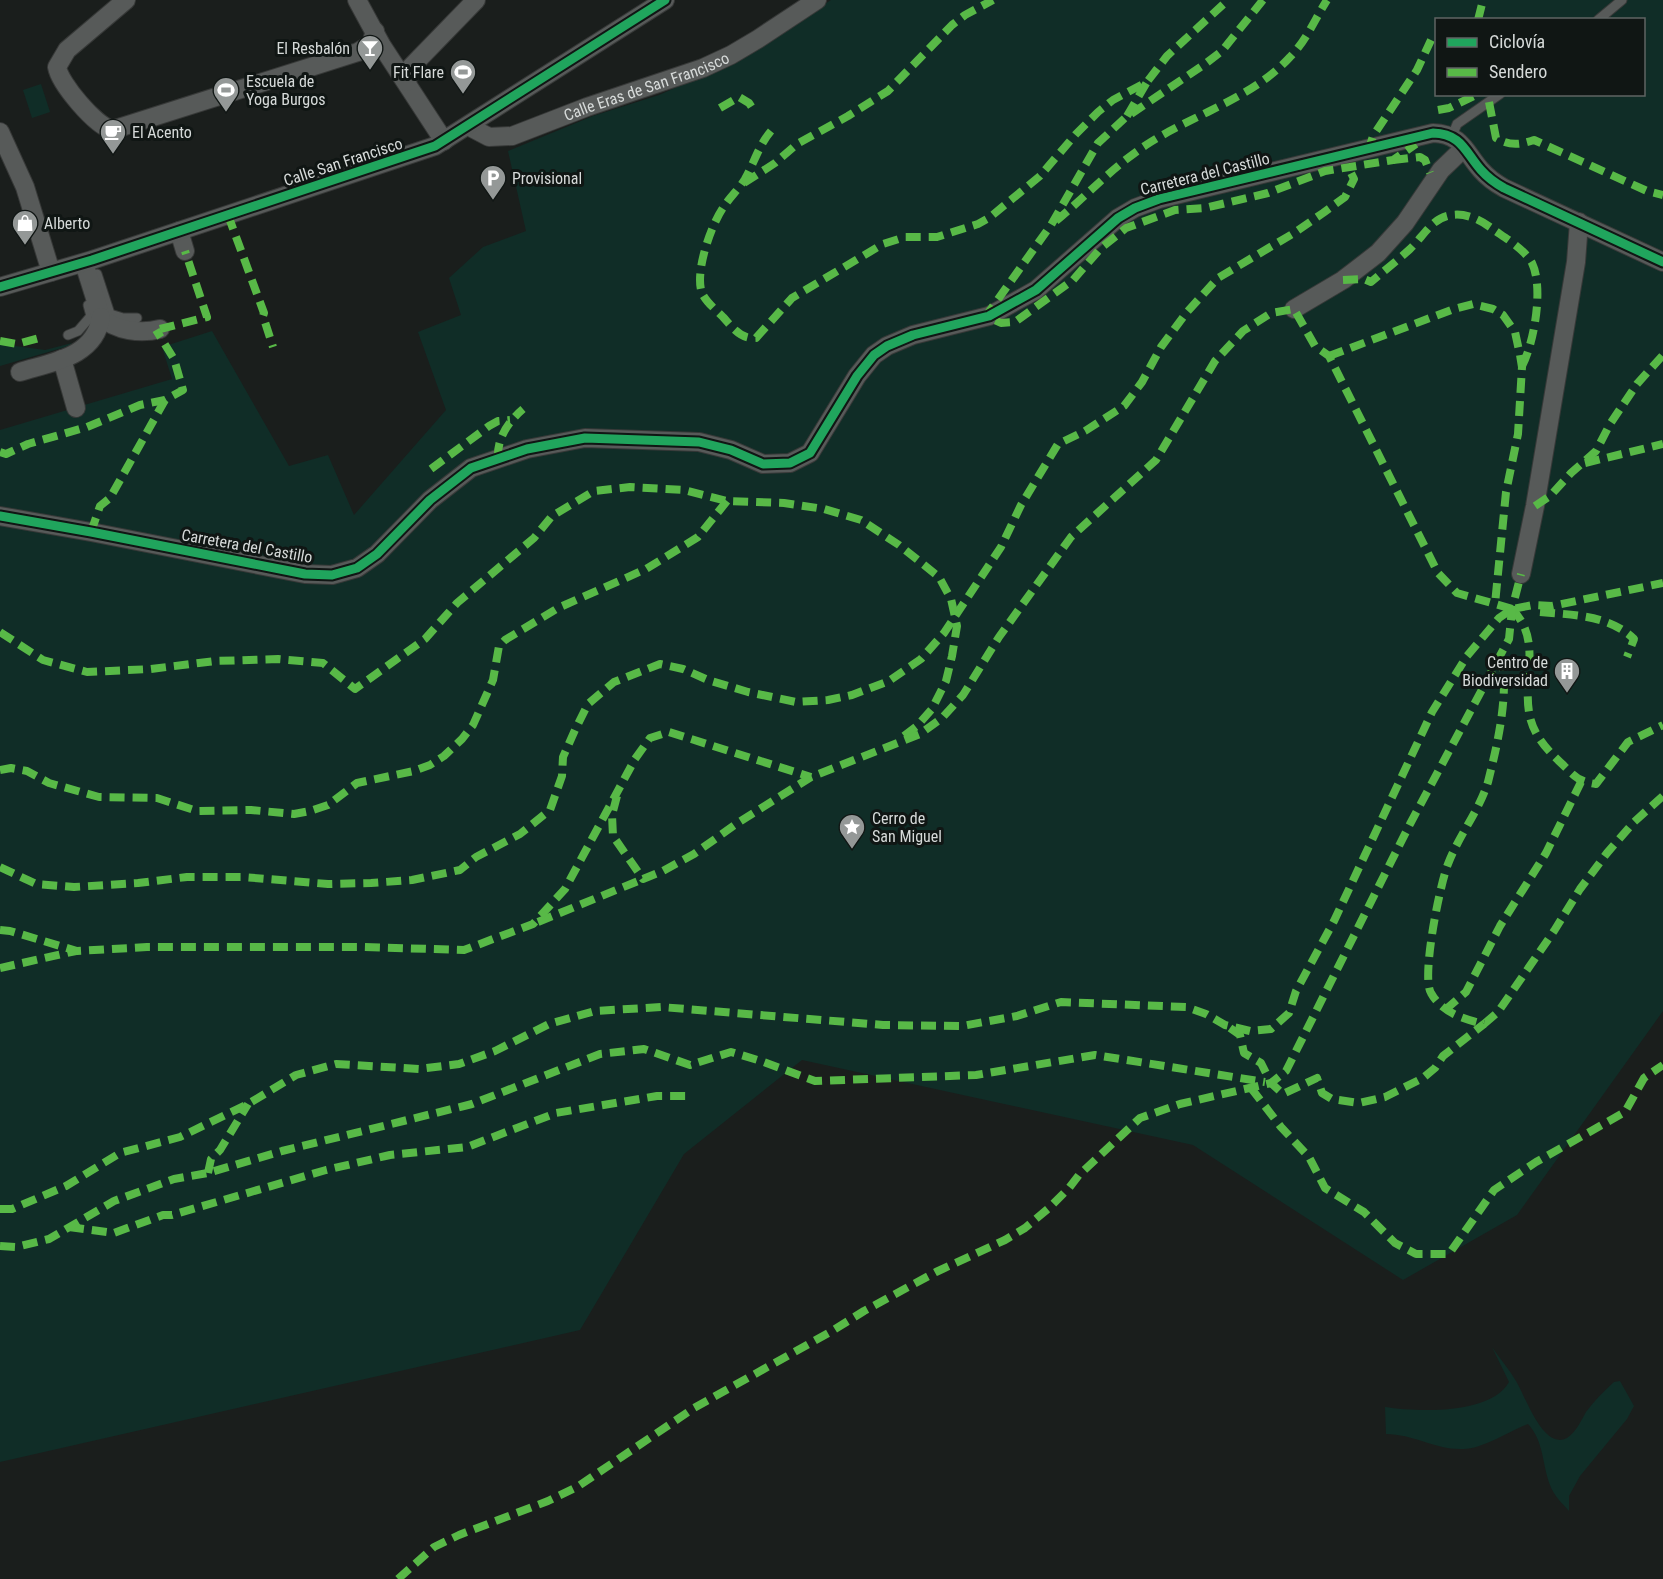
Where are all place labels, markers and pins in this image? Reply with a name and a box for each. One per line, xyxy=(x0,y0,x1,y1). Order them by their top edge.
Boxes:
bar icon: El Resbalón xyxy=(355,33,385,71)
place label: El Resbalón xyxy=(276,39,350,58)
sports icon: Fit Flare xyxy=(448,57,478,95)
place label: Fit Flare xyxy=(393,63,444,82)
place label: Escuela de Yoga Burgos xyxy=(246,72,326,109)
sports icon: Escuela de Yoga Burgos xyxy=(211,75,241,113)
cafe icon: El Acento xyxy=(98,117,128,155)
place label: El Acento xyxy=(132,123,192,142)
parking icon: Provisional xyxy=(478,163,508,201)
place label: Provisional xyxy=(512,169,582,188)
shop icon: Alberto xyxy=(10,208,40,246)
place label: Alberto xyxy=(44,214,90,233)
place label: Centro de Biodiversidad xyxy=(1462,653,1548,690)
building icon: Centro de Biodiversidad xyxy=(1552,656,1582,694)
place label: Cerro de San Miguel xyxy=(872,809,942,846)
place icon: Cerro de San Miguel xyxy=(837,812,867,850)

